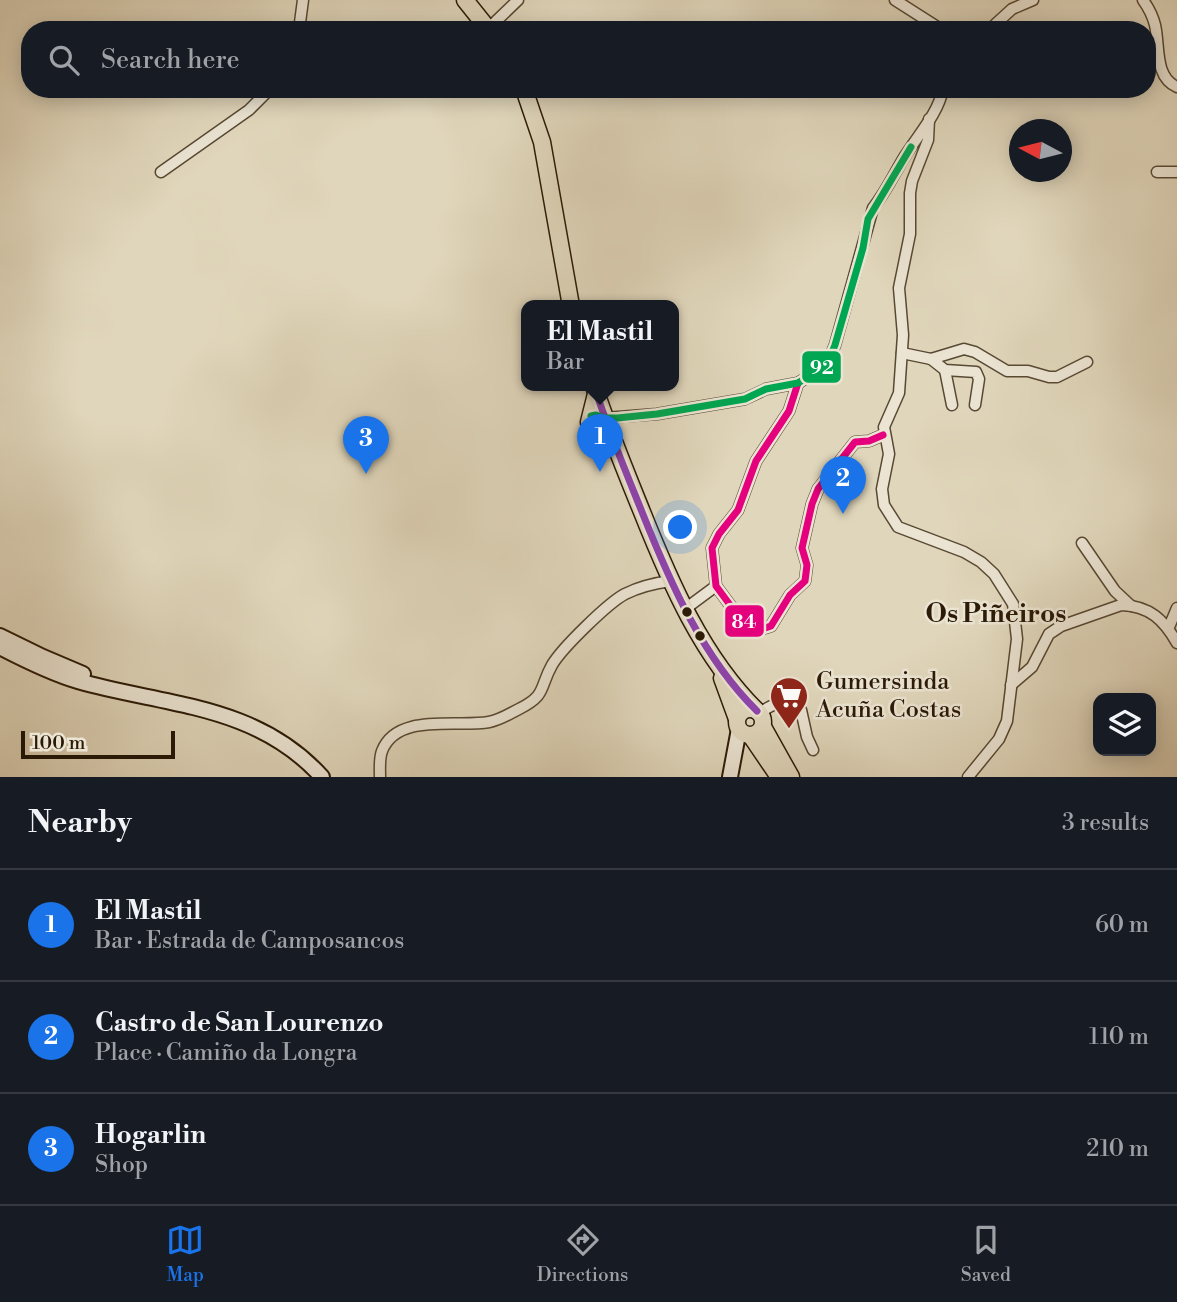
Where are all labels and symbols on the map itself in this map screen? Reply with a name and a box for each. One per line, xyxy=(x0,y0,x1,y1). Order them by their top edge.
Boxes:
north arrow xyxy=(1009,119,1072,182)
line badge: 92 xyxy=(801,350,842,384)
text: 92 xyxy=(810,356,834,380)
pin: 1 xyxy=(577,414,623,472)
pin: 3 xyxy=(343,416,389,474)
pin: 2 xyxy=(820,456,866,514)
your location xyxy=(663,510,697,544)
district label: Os Piñeiros xyxy=(926,598,1066,630)
line badge: 84 xyxy=(724,604,765,638)
unlabelled marker xyxy=(680,605,694,619)
text: 84 xyxy=(731,610,757,634)
unlabelled marker xyxy=(693,629,707,643)
place label: Gumersinda Acuña Costas xyxy=(815,667,961,725)
supermarket icon: Gumersinda Acuña Costas xyxy=(768,675,810,730)
scale bar xyxy=(21,728,175,760)

